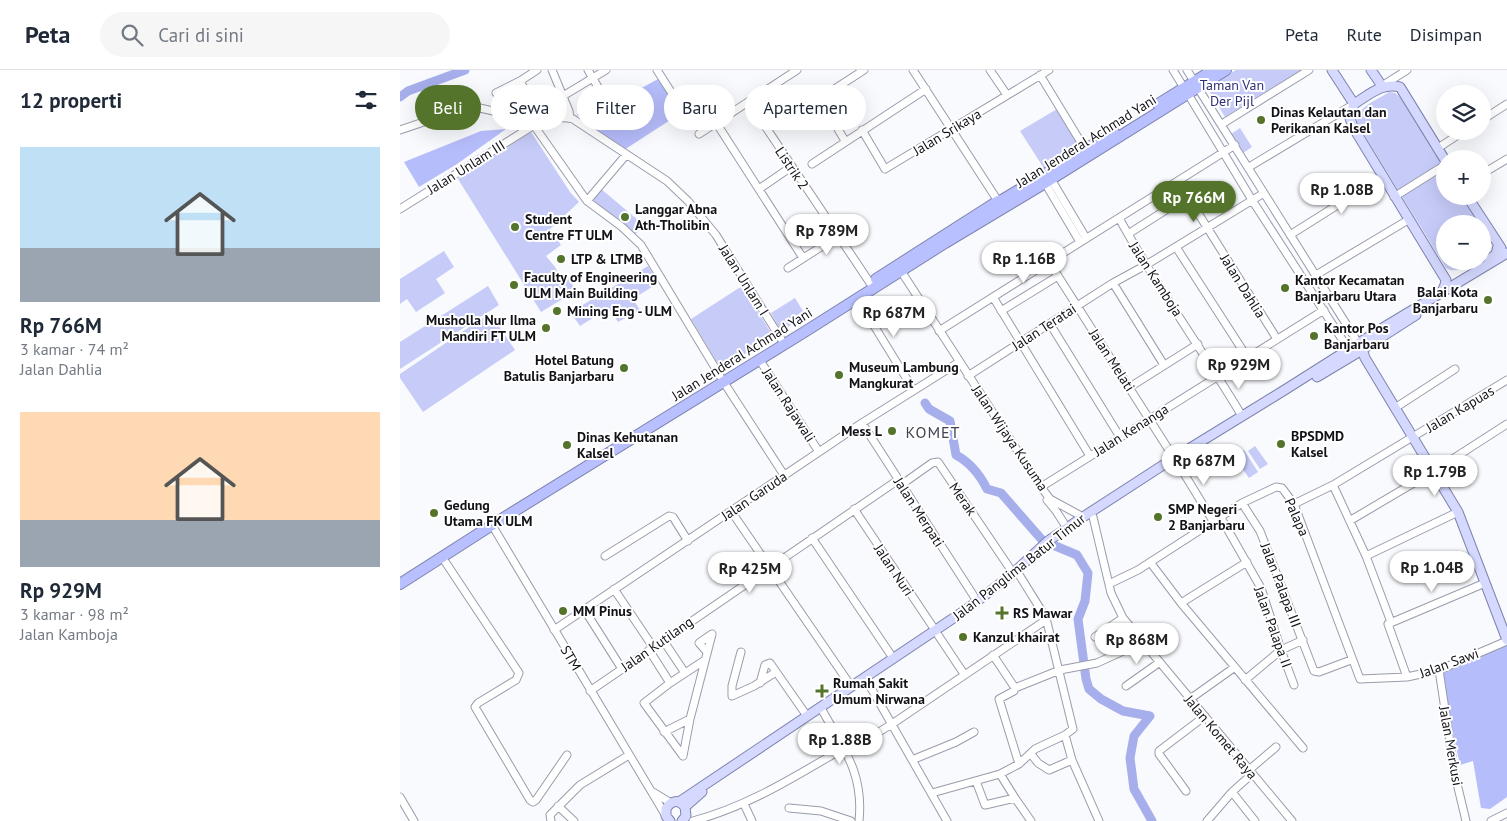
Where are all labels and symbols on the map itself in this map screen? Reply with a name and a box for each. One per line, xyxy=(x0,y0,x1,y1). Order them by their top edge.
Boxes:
park label: Taman Van Der Pijl xyxy=(1200,76,1264,110)
street label: Jalan Jenderal Achmad Yani xyxy=(1012,90,1160,192)
place label: Dinas Kelautan dan Perikanan Kalsel xyxy=(1271,103,1387,137)
street label: Jalan Srikaya xyxy=(909,105,984,160)
marker: Dinas Kelautan dan Perikanan Kalsel xyxy=(1255,114,1267,126)
street label: Jalan Unlam III xyxy=(423,136,508,199)
street label: Listrik 2 xyxy=(771,143,813,193)
pin: Rp 1.08B xyxy=(1290,172,1394,215)
pin: Rp 766M xyxy=(1148,180,1240,223)
place label: Langgar Abna Ath-Tholibin xyxy=(635,200,717,234)
place label: Student Centre FT ULM xyxy=(525,210,613,244)
marker: Langgar Abna Ath-Tholibin xyxy=(619,211,631,223)
pin: Rp 789M xyxy=(781,214,873,256)
marker: Student Centre FT ULM xyxy=(509,221,521,233)
street label: Jalan Kamboja xyxy=(1125,237,1187,320)
street label: Jalan Unlam I xyxy=(715,240,773,319)
pin: Rp 1.16B xyxy=(972,242,1076,284)
place label: LTP & LTMB xyxy=(571,250,643,268)
street label: Jalan Dahlia xyxy=(1216,250,1270,321)
marker: LTP & LTMB xyxy=(555,253,567,265)
place label: Faculty of Engineering ULM Main Building xyxy=(524,268,657,302)
place label: Kantor Kecamatan Banjarbaru Utara xyxy=(1295,271,1405,305)
marker: Faculty of Engineering ULM Main Building xyxy=(508,279,520,291)
marker: Kantor Kecamatan Banjarbaru Utara xyxy=(1279,282,1291,294)
place label: Balai Kota Banjarbaru xyxy=(1413,283,1478,317)
marker: Balai Kota Banjarbaru xyxy=(1482,294,1494,306)
pin: Rp 687M xyxy=(848,296,940,338)
street label: Jalan Teratai xyxy=(1008,300,1080,355)
place label: Mining Eng - ULM xyxy=(567,302,672,320)
street label: Jalan Jenderal Achmad Yani xyxy=(668,303,816,405)
marker: Mining Eng - ULM xyxy=(551,305,563,317)
place label: Musholla Nur Ilma Mandiri FT ULM xyxy=(426,311,536,345)
place label: Kantor Pos Banjarbaru xyxy=(1324,319,1389,353)
marker: Musholla Nur Ilma Mandiri FT ULM xyxy=(540,322,552,334)
street label: Jalan Melati xyxy=(1085,324,1139,395)
marker: Kantor Pos Banjarbaru xyxy=(1308,330,1320,342)
pin: Rp 929M xyxy=(1193,348,1285,390)
place label: Hotel Batung Batulis Banjarbaru xyxy=(504,351,614,385)
place label: Museum Lambung Mangkurat xyxy=(849,358,959,392)
marker: Hotel Batung Batulis Banjarbaru xyxy=(618,362,630,374)
street label: Jalan Rajawali xyxy=(758,364,820,445)
marker: Museum Lambung Mangkurat xyxy=(833,369,845,381)
street label: Jalan Wijaya Kusuma xyxy=(967,381,1052,494)
street label: Jalan Kapuas xyxy=(1422,382,1498,437)
street label: Jalan Kenanga xyxy=(1089,400,1172,461)
place label: Mess L xyxy=(841,422,883,440)
district label: KOMET xyxy=(905,422,961,442)
marker: Mess L xyxy=(886,425,898,437)
place label: BPSDMD Kalsel xyxy=(1291,427,1344,461)
place label: Dinas Kehutanan Kalsel xyxy=(577,428,678,462)
marker: BPSDMD Kalsel xyxy=(1275,438,1287,450)
marker: Dinas Kehutanan Kalsel xyxy=(561,439,573,451)
pin: Rp 687M xyxy=(1158,444,1250,486)
pin: Rp 1.79B xyxy=(1383,454,1487,497)
street label: Jalan Garuda xyxy=(717,467,790,525)
street label: Jalan Merpati xyxy=(889,473,948,550)
street label: Merak xyxy=(945,479,981,519)
street label: Palapa xyxy=(1281,495,1313,539)
place label: Gedung Utama FK ULM xyxy=(444,496,532,530)
place label: SMP Negeri 2 Banjarbaru xyxy=(1168,500,1245,534)
marker: Gedung Utama FK ULM xyxy=(428,507,440,519)
street label: Jalan Panglima Batur Timur xyxy=(948,509,1089,625)
marker: SMP Negeri 2 Banjarbaru xyxy=(1152,511,1164,523)
street label: Jalan Nuri xyxy=(870,540,918,599)
street label: Jalan Palapa III xyxy=(1257,540,1305,630)
pin: Rp 1.04B xyxy=(1380,550,1484,593)
pin: Rp 425M xyxy=(704,552,796,594)
street label: Jalan Palapa II xyxy=(1251,584,1295,670)
place label: MM Pinus xyxy=(573,602,632,620)
place label: RS Mawar xyxy=(1013,604,1073,622)
marker: MM Pinus xyxy=(557,605,569,617)
marker: RS Mawar xyxy=(995,606,1009,620)
street label: Jalan Kutilang xyxy=(617,613,697,676)
pin: Rp 868M xyxy=(1091,622,1183,665)
place label: Kanzul khairat xyxy=(973,628,1060,646)
marker: Kanzul khairat xyxy=(957,631,969,643)
street label: STM xyxy=(557,642,585,674)
street label: Jalan Sawi xyxy=(1416,644,1481,682)
place label: Rumah Sakit Umum Nirwana xyxy=(833,674,925,708)
marker: Rumah Sakit Umum Nirwana xyxy=(815,684,829,698)
street label: Jalan Komet Raya xyxy=(1180,690,1261,783)
street label: Jalan Merkusi xyxy=(1435,704,1467,787)
pin: Rp 1.88B xyxy=(788,722,892,765)

